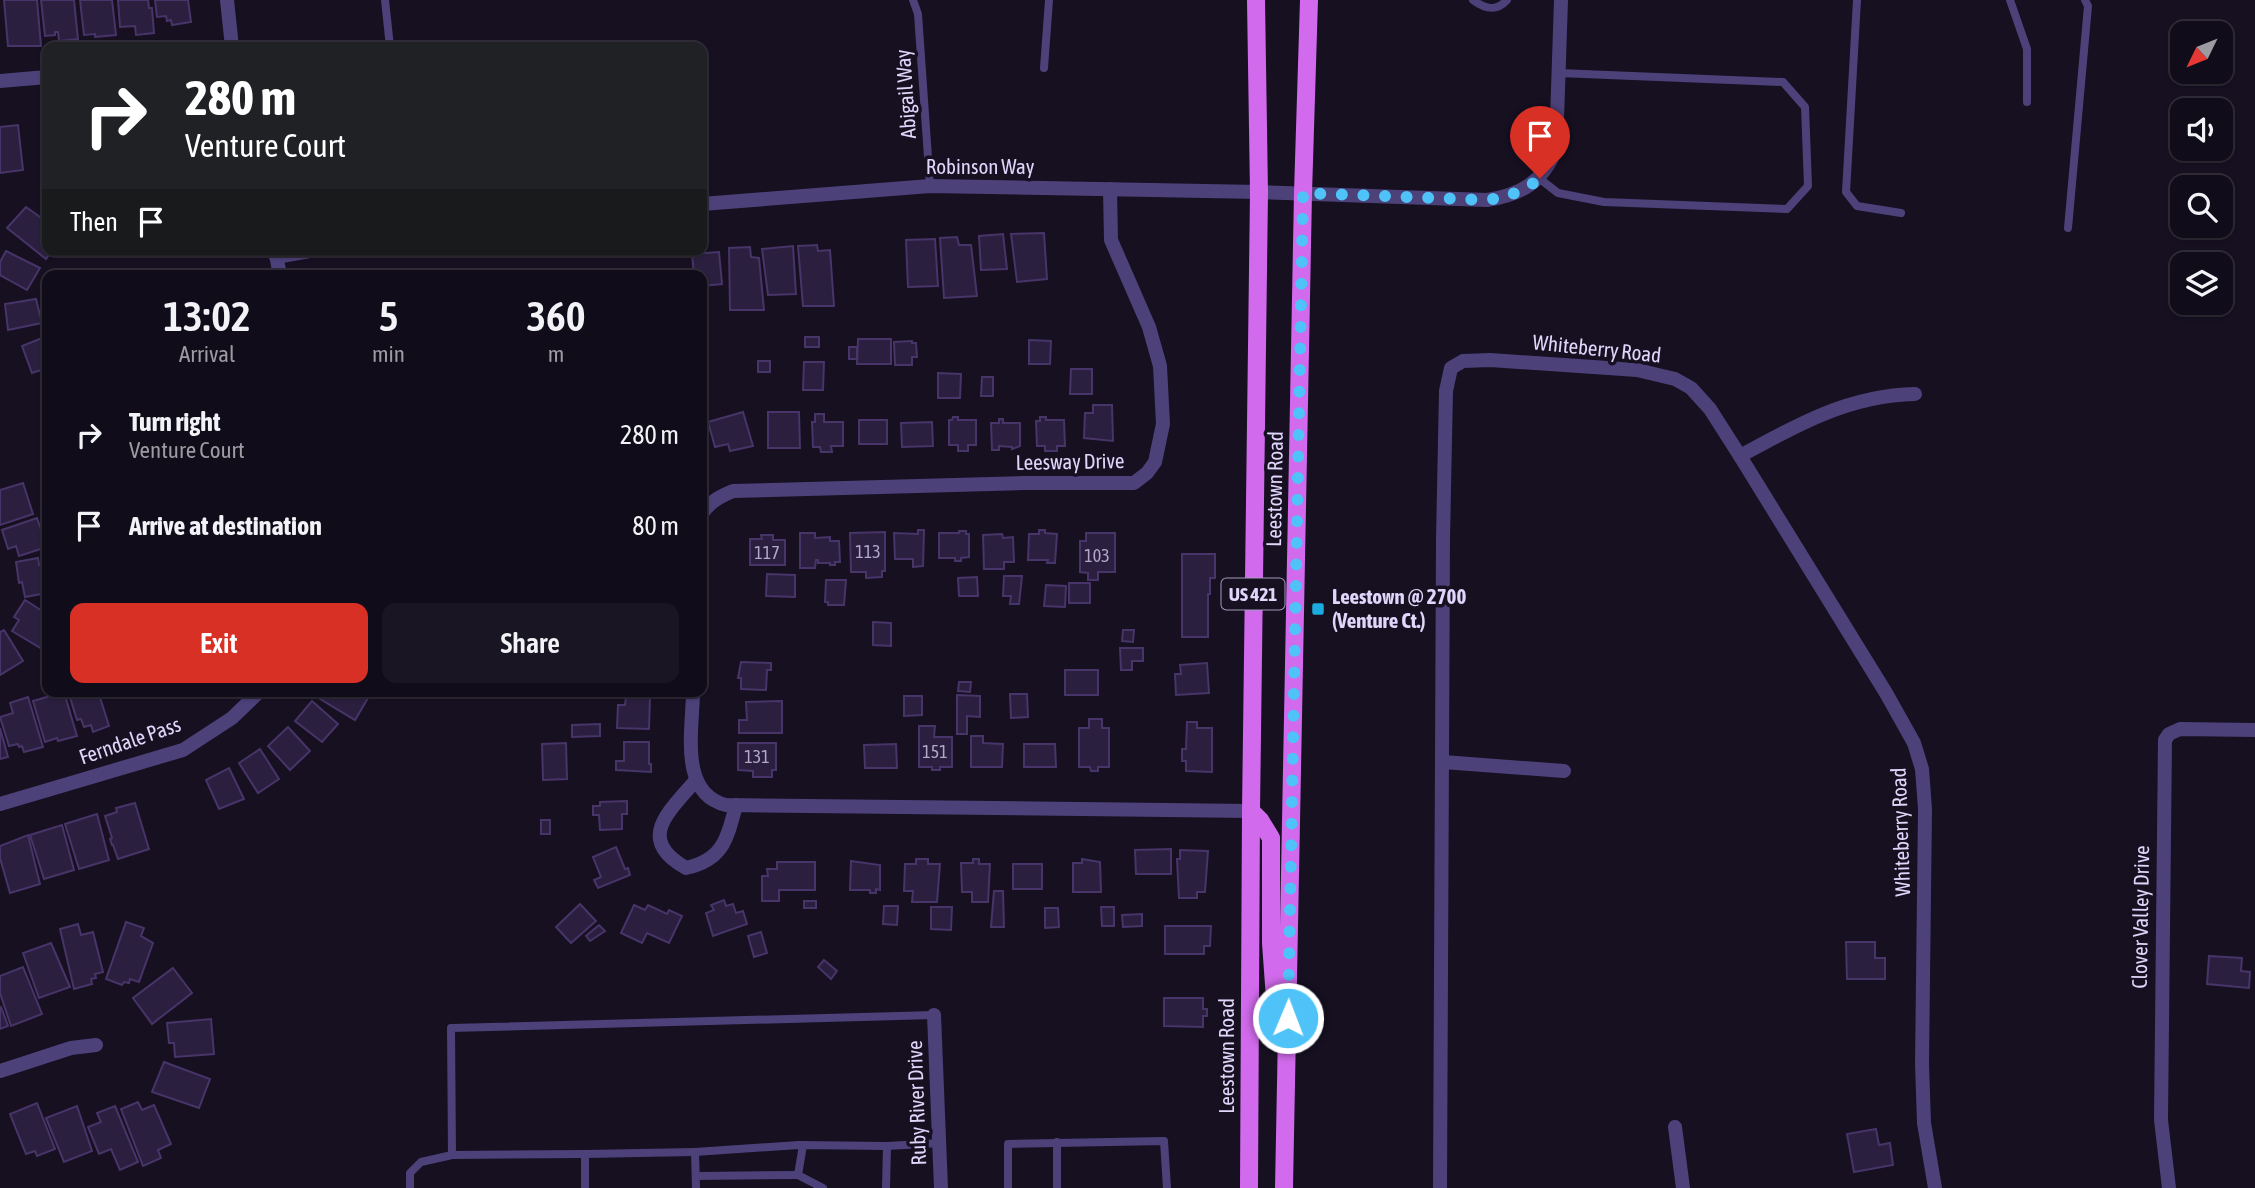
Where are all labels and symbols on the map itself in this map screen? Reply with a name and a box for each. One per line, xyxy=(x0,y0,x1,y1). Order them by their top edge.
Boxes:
north arrow xyxy=(2170,21,2233,84)
street label: Abigail Way xyxy=(890,48,920,140)
pin xyxy=(1510,106,1570,178)
street label: Robinson Way xyxy=(926,154,1035,178)
street label: Whiteberry Road xyxy=(1532,329,1663,367)
street label: Leestown Road xyxy=(1261,431,1287,547)
street label: Leesway Drive xyxy=(1015,448,1125,474)
house number: 113 xyxy=(855,541,881,562)
house number: 117 xyxy=(754,542,780,563)
house number: 103 xyxy=(1084,545,1110,566)
road number: US 421 xyxy=(1222,579,1284,610)
place label: Leestown @ 2700 (Venture Ct.) xyxy=(1332,584,1466,632)
marker: Leestown @ 2700 (Venture Ct.) xyxy=(1310,601,1326,617)
street label: Ferndale Pass xyxy=(76,711,184,769)
house number: 151 xyxy=(922,741,948,762)
house number: 131 xyxy=(744,746,770,767)
street label: Whiteberry Road xyxy=(1886,767,1914,897)
street label: Clover Valley Drive xyxy=(2127,845,2153,989)
position arrow xyxy=(1251,981,1325,1055)
street label: Leestown Road xyxy=(1214,998,1238,1114)
street label: Ruby River Drive xyxy=(902,1040,930,1166)

